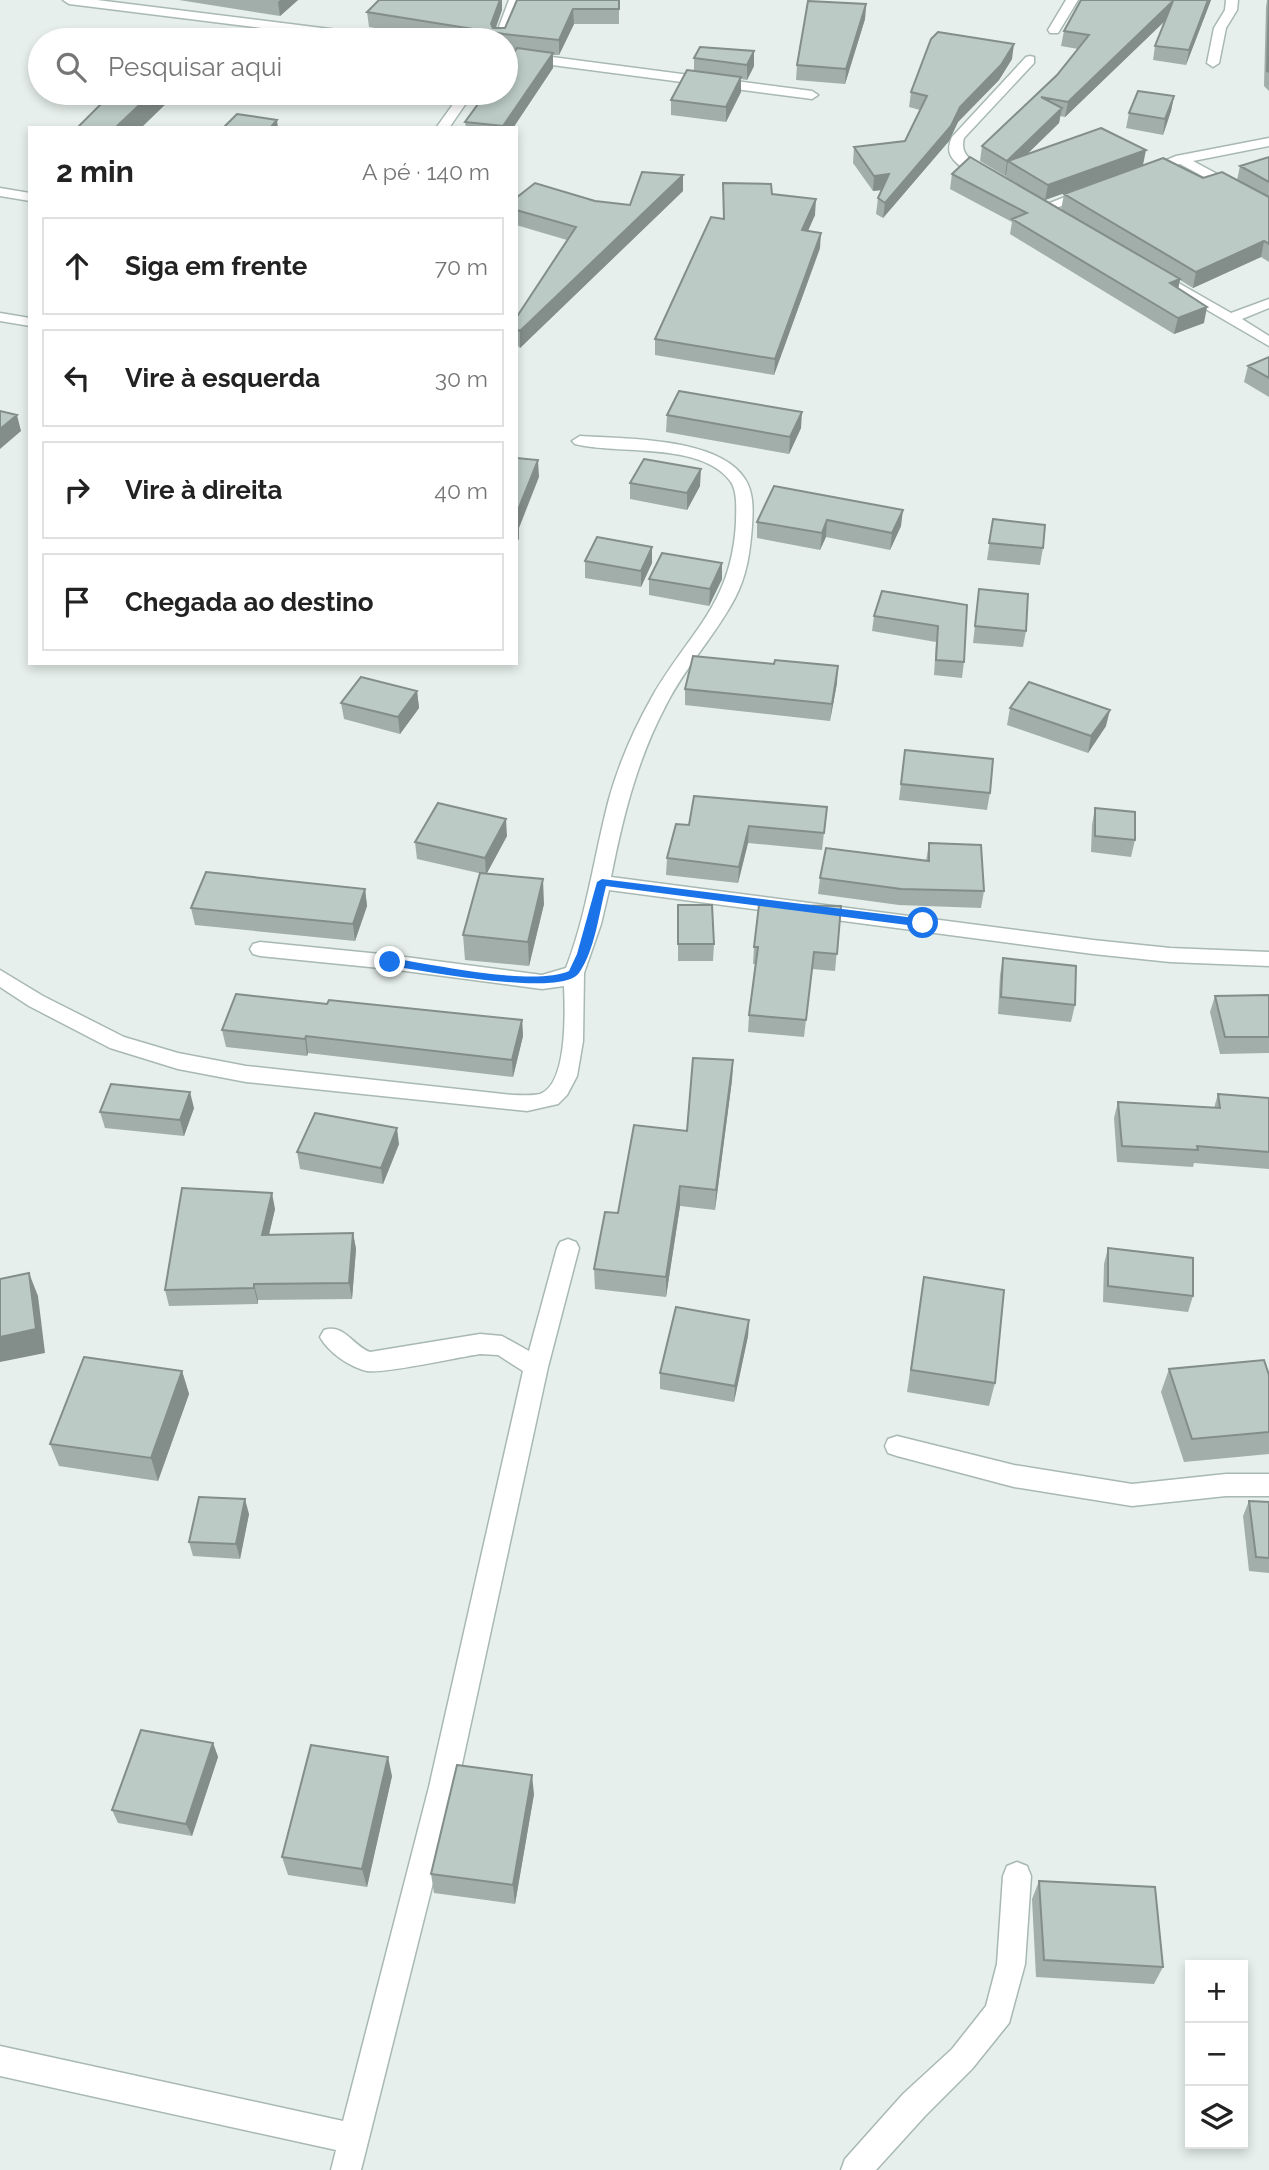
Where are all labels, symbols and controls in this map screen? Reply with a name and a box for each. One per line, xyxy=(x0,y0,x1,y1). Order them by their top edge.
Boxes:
search box xyxy=(28,28,518,105)
icon: search xyxy=(52,48,90,86)
text: Pesquisar aqui xyxy=(108,52,282,82)
text: 2 min xyxy=(56,154,134,189)
text: A pé · 140 m xyxy=(362,158,490,185)
icon: ahead xyxy=(58,247,96,285)
text: Siga em frente xyxy=(125,251,307,281)
text: 70 m xyxy=(435,253,488,280)
icon: left xyxy=(58,359,96,397)
text: Vire à esquerda xyxy=(125,363,320,393)
text: 30 m xyxy=(435,365,488,392)
icon: right xyxy=(58,471,96,509)
text: Vire à direita xyxy=(125,475,282,505)
text: 40 m xyxy=(434,477,488,504)
icon: arrive xyxy=(58,583,96,621)
text: Chegada ao destino xyxy=(125,587,374,617)
route start xyxy=(907,907,938,938)
route end xyxy=(374,946,405,977)
map controls xyxy=(1185,1960,1248,2149)
button: + xyxy=(1185,1960,1248,2023)
button: − xyxy=(1185,2023,1248,2086)
button: layers xyxy=(1185,2086,1248,2149)

